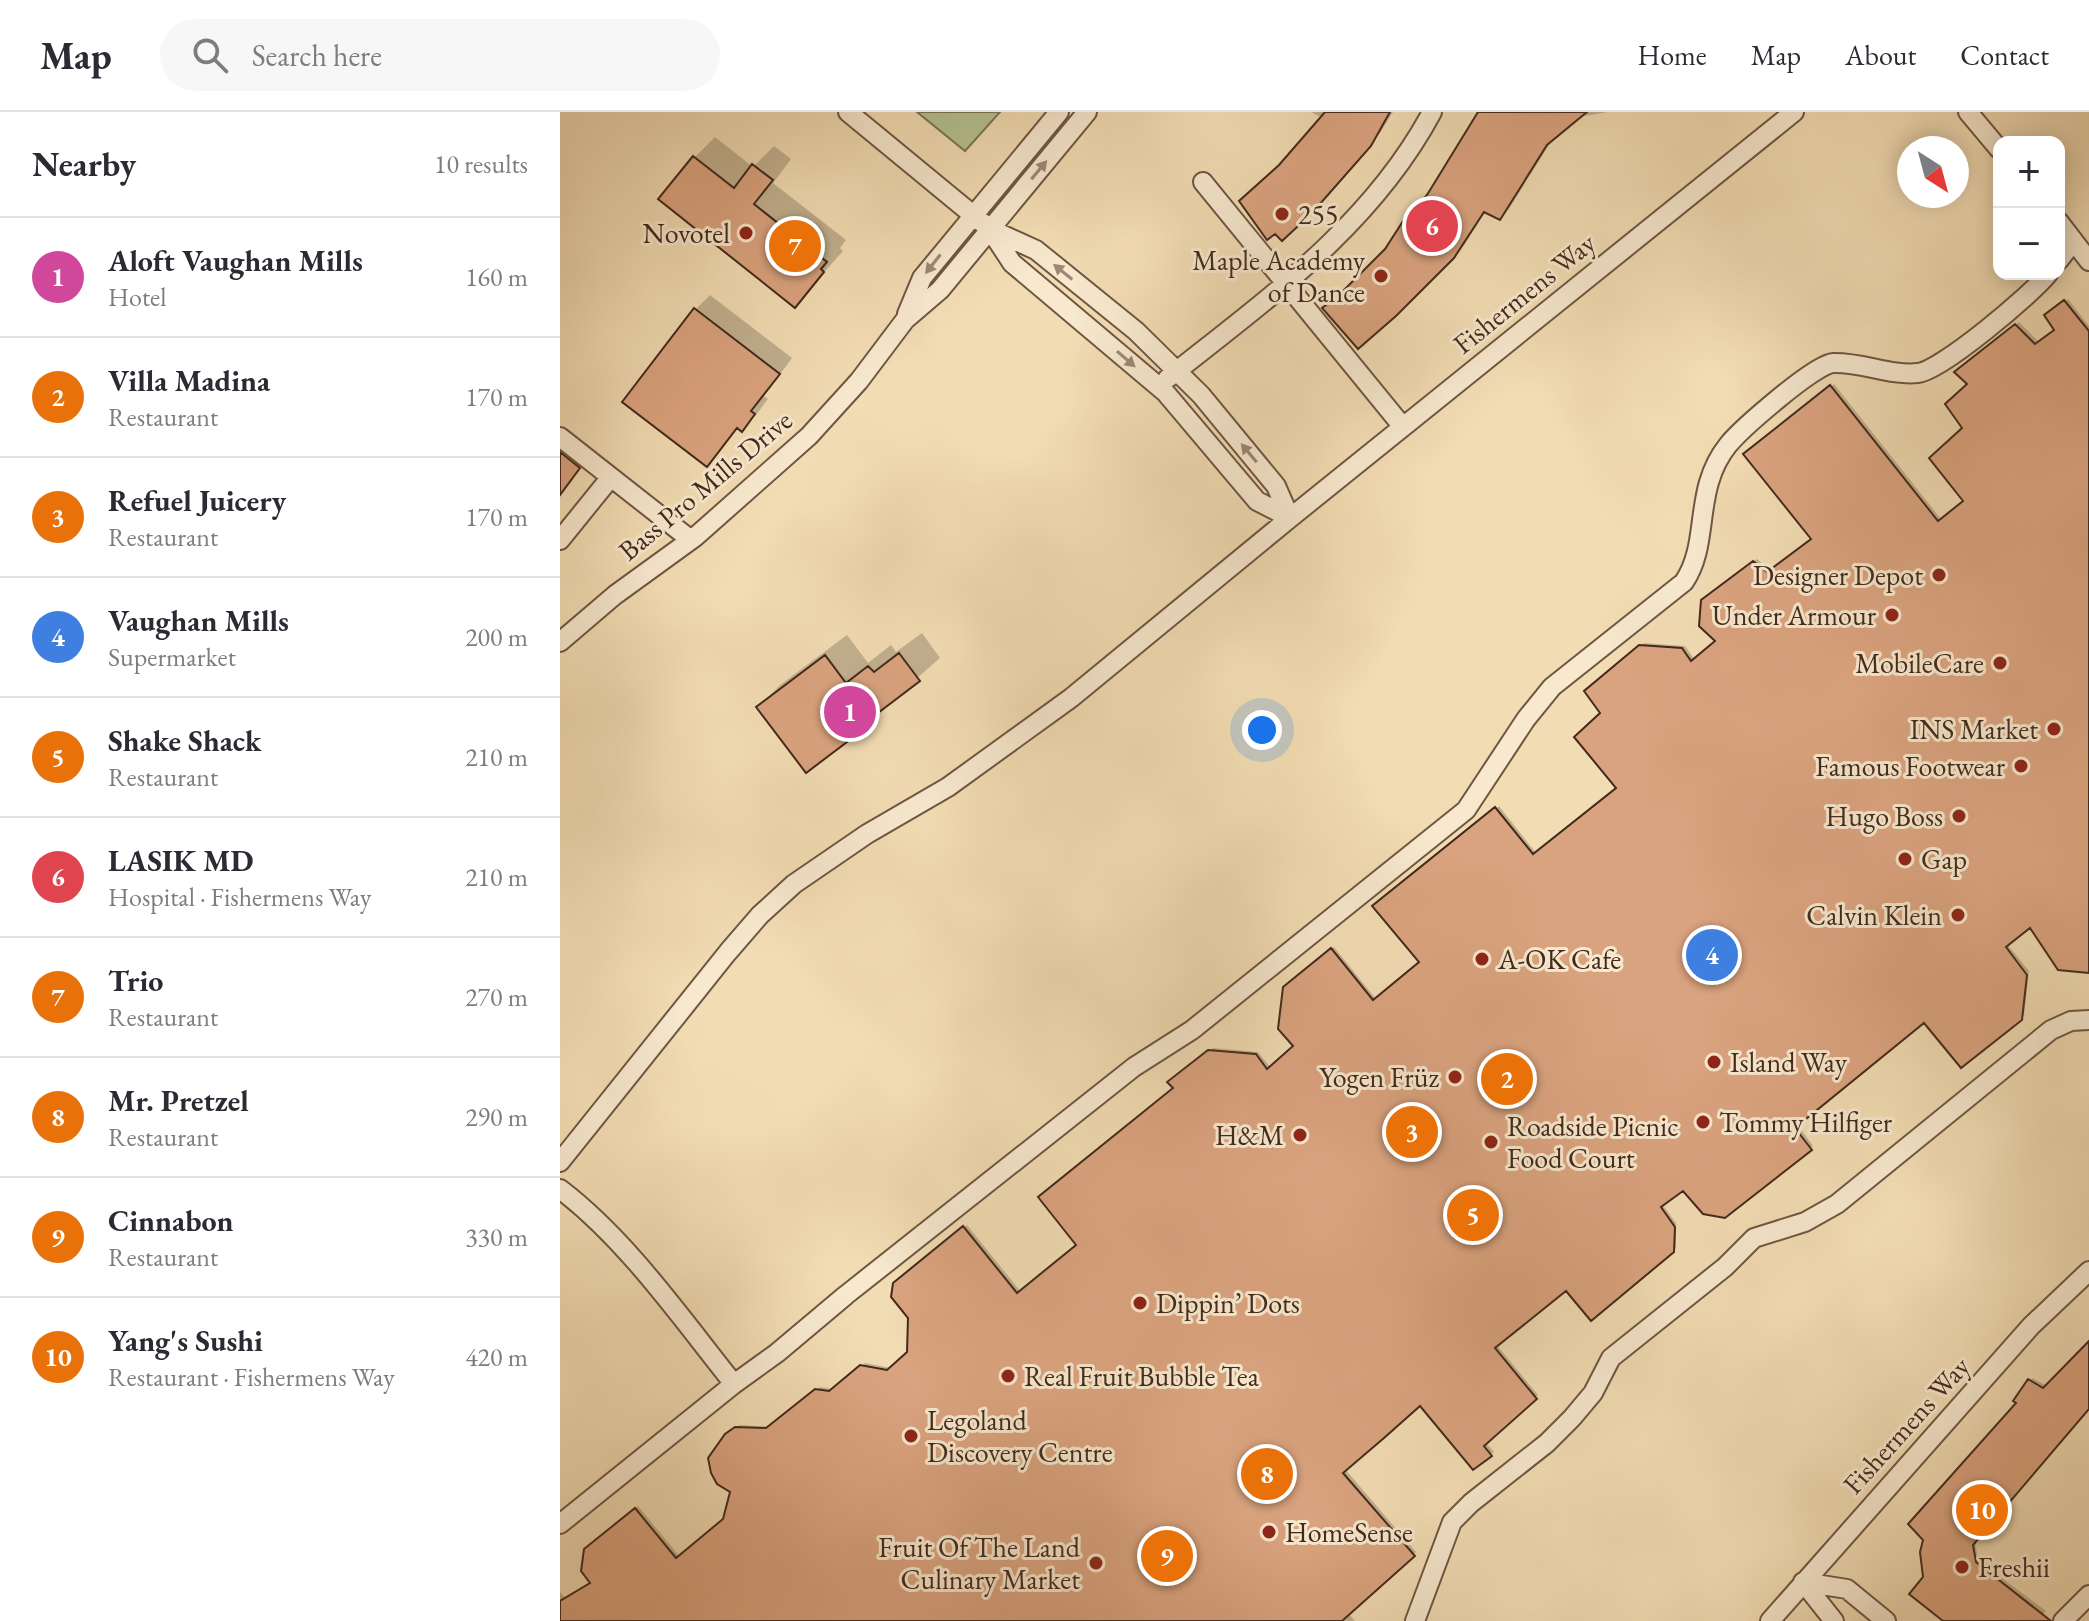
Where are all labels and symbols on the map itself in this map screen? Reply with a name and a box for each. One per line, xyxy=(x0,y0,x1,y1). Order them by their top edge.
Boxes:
north arrow xyxy=(1897,136,1969,208)
one-way arrow xyxy=(1030,160,1047,181)
place label: 255 xyxy=(1298,196,1338,232)
pin: 6 xyxy=(1406,196,1458,256)
marker: 255 xyxy=(1273,205,1291,223)
place label: Novotel xyxy=(643,215,730,251)
pin: 7 xyxy=(769,216,821,276)
marker: Novotel xyxy=(737,224,755,242)
street label: Fishermens Way xyxy=(1445,224,1603,361)
place label: Maple Academy of Dance xyxy=(1192,242,1366,310)
one-way arrow xyxy=(925,254,942,274)
one-way arrow xyxy=(1053,264,1073,281)
marker: Maple Academy of Dance xyxy=(1372,267,1390,285)
one-way arrow xyxy=(1116,350,1136,367)
street label: Bass Pro Mills Drive xyxy=(611,402,799,568)
one-way arrow xyxy=(1241,443,1258,463)
place label: Designer Depot xyxy=(1753,557,1923,593)
marker: Designer Depot xyxy=(1930,566,1948,584)
place label: Under Armour xyxy=(1712,597,1877,633)
marker: Under Armour xyxy=(1883,606,1901,624)
place label: MobileCare xyxy=(1855,645,1984,681)
marker: MobileCare xyxy=(1991,654,2009,672)
pin: 1 xyxy=(824,682,876,742)
your location xyxy=(1242,710,1282,750)
place label: INS Market xyxy=(1910,711,2038,747)
marker: INS Market xyxy=(2045,720,2063,738)
place label: Famous Footwear xyxy=(1815,748,2006,784)
marker: Famous Footwear xyxy=(2012,757,2030,775)
place label: Hugo Boss xyxy=(1826,798,1943,834)
marker: Hugo Boss xyxy=(1950,807,1968,825)
place label: Gap xyxy=(1921,841,1967,877)
marker: Gap xyxy=(1896,850,1914,868)
place label: Calvin Klein xyxy=(1806,897,1942,933)
marker: Calvin Klein xyxy=(1949,906,1967,924)
pin: 4 xyxy=(1686,925,1738,985)
place label: A-OK Cafe xyxy=(1497,941,1621,977)
marker: A-OK Cafe xyxy=(1473,950,1491,968)
place label: Island Way xyxy=(1730,1044,1848,1080)
pin: 2 xyxy=(1481,1049,1533,1109)
marker: Island Way xyxy=(1705,1053,1723,1071)
place label: Yogen Früz xyxy=(1319,1059,1439,1095)
marker: Yogen Früz xyxy=(1446,1068,1464,1086)
pin: 3 xyxy=(1386,1102,1438,1162)
place label: Tommy Hilfiger xyxy=(1719,1104,1893,1140)
place label: Roadside Picnic Food Court xyxy=(1507,1108,1679,1176)
marker: Tommy Hilfiger xyxy=(1694,1113,1712,1131)
place label: H&M xyxy=(1215,1117,1284,1153)
marker: H&M xyxy=(1291,1126,1309,1144)
marker: Roadside Picnic Food Court xyxy=(1482,1133,1500,1151)
pin: 5 xyxy=(1447,1185,1499,1245)
place label: Dippin’ Dots xyxy=(1156,1285,1300,1321)
marker: Dippin’ Dots xyxy=(1131,1294,1149,1312)
street label: Fishermens Way xyxy=(1835,1348,1978,1501)
place label: Real Fruit Bubble Tea xyxy=(1024,1358,1260,1394)
marker: Real Fruit Bubble Tea xyxy=(999,1367,1017,1385)
place label: Legoland Discovery Centre xyxy=(927,1402,1113,1470)
marker: Legoland Discovery Centre xyxy=(902,1427,920,1445)
pin: 8 xyxy=(1241,1444,1293,1504)
pin: 10 xyxy=(1956,1480,2008,1540)
place label: HomeSense xyxy=(1285,1514,1413,1550)
marker: HomeSense xyxy=(1260,1523,1278,1541)
pin: 9 xyxy=(1141,1526,1193,1586)
place label: Fruit Of The Land Culinary Market xyxy=(878,1529,1081,1597)
place label: Freshii xyxy=(1978,1549,2050,1585)
marker: Fruit Of The Land Culinary Market xyxy=(1087,1554,1105,1572)
marker: Freshii xyxy=(1953,1558,1971,1576)

